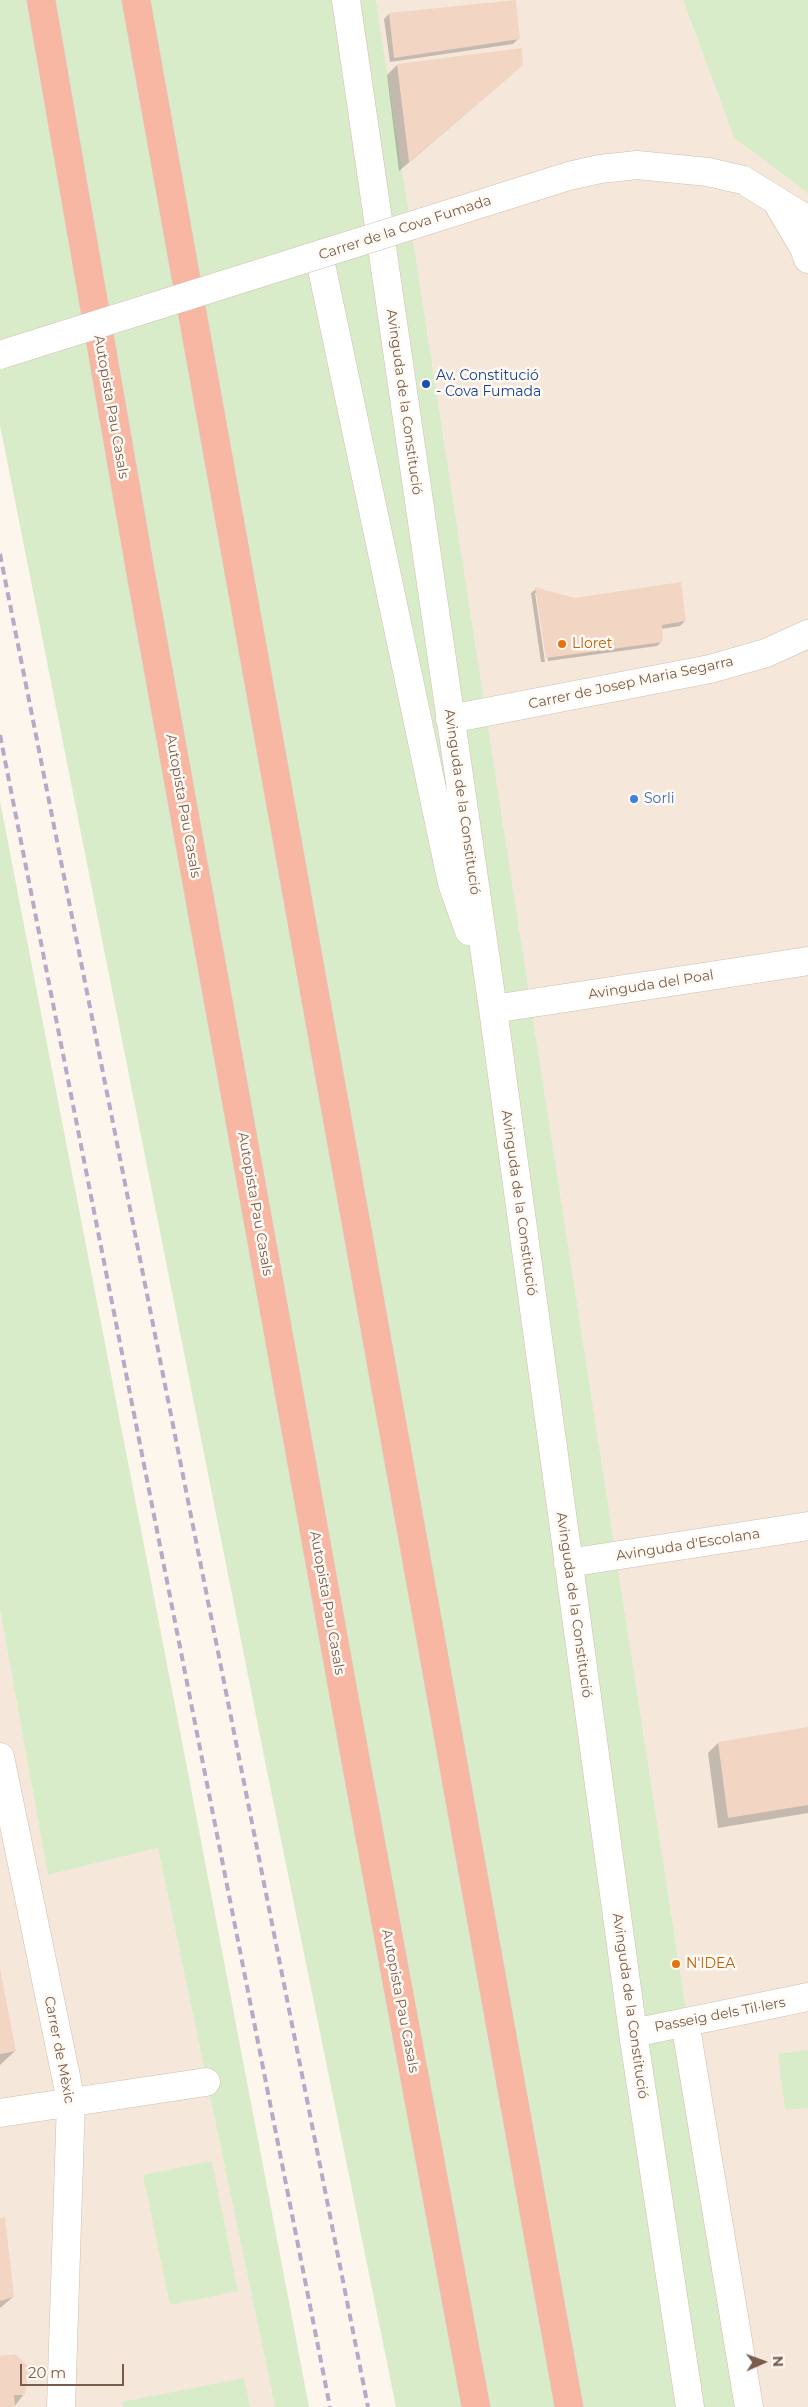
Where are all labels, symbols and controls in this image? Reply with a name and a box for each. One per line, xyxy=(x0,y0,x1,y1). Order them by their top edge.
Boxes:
street label: Carrer de la Cova Fumada xyxy=(317,192,493,264)
street label: Avinguda de la Constitució xyxy=(383,308,425,496)
street label: Autopista Pau Casals xyxy=(90,334,132,480)
place label: Av. Constitució - Cova Fumada xyxy=(436,368,541,401)
marker: Av. Constitució - Cova Fumada xyxy=(420,378,432,390)
place label: Lloret xyxy=(572,636,612,652)
marker: Lloret xyxy=(556,638,568,650)
street label: Carrer de Josep Maria Segarra xyxy=(527,653,735,713)
street label: Avinguda de la Constitució xyxy=(441,708,483,896)
street label: Autopista Pau Casals xyxy=(162,733,204,879)
place label: Sorli xyxy=(644,791,674,807)
marker: Sorli xyxy=(628,793,640,805)
street label: Avinguda del Poal xyxy=(587,967,715,1003)
street label: Avinguda de la Constitució xyxy=(498,1109,540,1297)
street label: Autopista Pau Casals xyxy=(234,1131,276,1277)
street label: Avinguda de la Constitució xyxy=(553,1511,595,1699)
street label: Avinguda d'Escolana xyxy=(615,1525,761,1565)
street label: Autopista Pau Casals xyxy=(306,1530,348,1676)
street label: Avinguda de la Constitució xyxy=(609,1912,651,2100)
street label: Autopista Pau Casals xyxy=(378,1928,422,2074)
place label: N'IDEA xyxy=(686,1956,735,1972)
marker: N'IDEA xyxy=(670,1958,682,1970)
street label: Passeig dels Til·lers xyxy=(653,1994,787,2036)
street label: Carrer de Mèxic xyxy=(40,1995,78,2105)
north arrow xyxy=(738,2337,788,2387)
scale bar xyxy=(22,2354,126,2386)
text: N xyxy=(769,2356,787,2367)
text: 20 m xyxy=(28,2363,66,2382)

